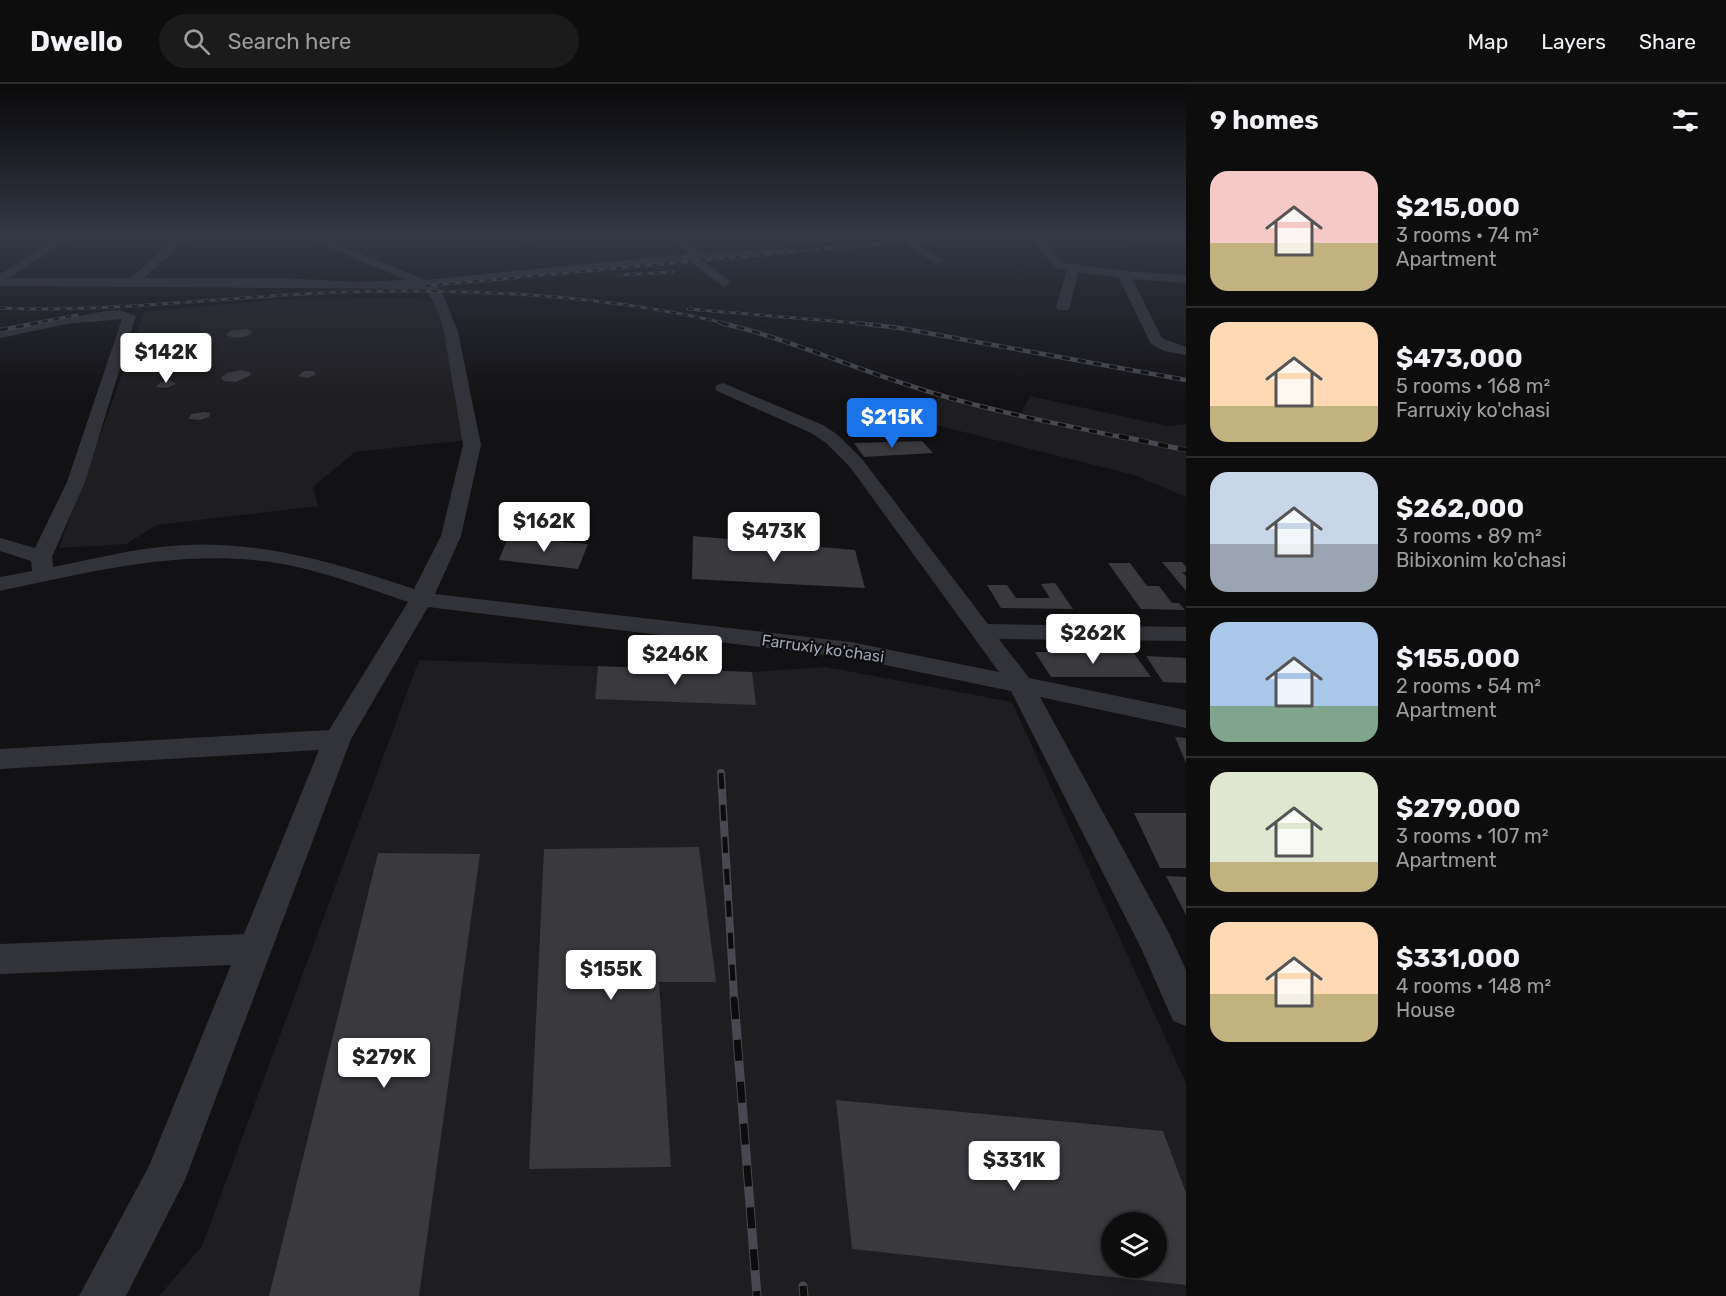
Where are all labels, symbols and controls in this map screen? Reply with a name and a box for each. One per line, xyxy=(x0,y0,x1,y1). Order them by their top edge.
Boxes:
search box xyxy=(159,14,579,68)
text: Dwello xyxy=(30,25,123,58)
icon: search xyxy=(180,25,213,58)
text: Search here xyxy=(228,28,351,55)
text: Map xyxy=(1467,29,1508,54)
text: Layers xyxy=(1541,29,1606,54)
text: Share xyxy=(1639,29,1696,54)
icon: filters xyxy=(1669,104,1702,137)
text: 9 homes xyxy=(1210,105,1319,136)
text: $215,000 xyxy=(1396,192,1520,223)
icon: home xyxy=(1258,195,1330,267)
text: 3 rooms · 74 m² xyxy=(1396,223,1539,247)
text: Apartment xyxy=(1396,247,1497,271)
pin: $142K xyxy=(124,333,208,384)
text: $142K xyxy=(134,340,198,364)
text: $473,000 xyxy=(1396,343,1523,374)
icon: home xyxy=(1258,346,1330,418)
text: 5 rooms · 168 m² xyxy=(1396,374,1550,398)
pin: $215K xyxy=(850,398,934,449)
text: Farruxiy ko'chasi xyxy=(1396,398,1550,422)
text: $215K xyxy=(861,405,923,429)
text: $262,000 xyxy=(1396,493,1524,524)
icon: home xyxy=(1258,496,1330,568)
pin: $162K xyxy=(502,502,586,553)
text: $162K xyxy=(513,509,575,533)
pin: $473K xyxy=(732,512,816,563)
text: $473K xyxy=(742,519,806,543)
text: 3 rooms · 89 m² xyxy=(1396,524,1542,548)
text: Bibixonim ko'chasi xyxy=(1396,548,1566,572)
pin: $262K xyxy=(1051,614,1135,665)
text: $262K xyxy=(1060,621,1126,645)
street label: Farruxiy ko'chasi xyxy=(761,631,885,666)
pin: $246K xyxy=(633,635,717,686)
text: $246K xyxy=(642,642,708,666)
text: $155,000 xyxy=(1396,643,1520,674)
icon: home xyxy=(1258,646,1330,718)
text: 2 rooms · 54 m² xyxy=(1396,674,1541,698)
text: Apartment xyxy=(1396,698,1497,722)
text: $279,000 xyxy=(1396,793,1521,824)
icon: home xyxy=(1258,796,1330,868)
text: 3 rooms · 107 m² xyxy=(1396,824,1549,848)
text: Apartment xyxy=(1396,848,1497,872)
text: $331,000 xyxy=(1396,943,1520,974)
icon: home xyxy=(1258,946,1330,1018)
pin: $155K xyxy=(569,950,653,1001)
text: $155K xyxy=(580,957,642,981)
text: 4 rooms · 148 m² xyxy=(1396,974,1551,998)
text: House xyxy=(1396,998,1455,1022)
pin: $279K xyxy=(342,1038,426,1089)
text: $279K xyxy=(352,1045,416,1069)
pin: $331K xyxy=(972,1141,1056,1192)
text: $331K xyxy=(983,1148,1045,1172)
map controls xyxy=(1101,1212,1167,1278)
button: layers xyxy=(1101,1212,1167,1278)

